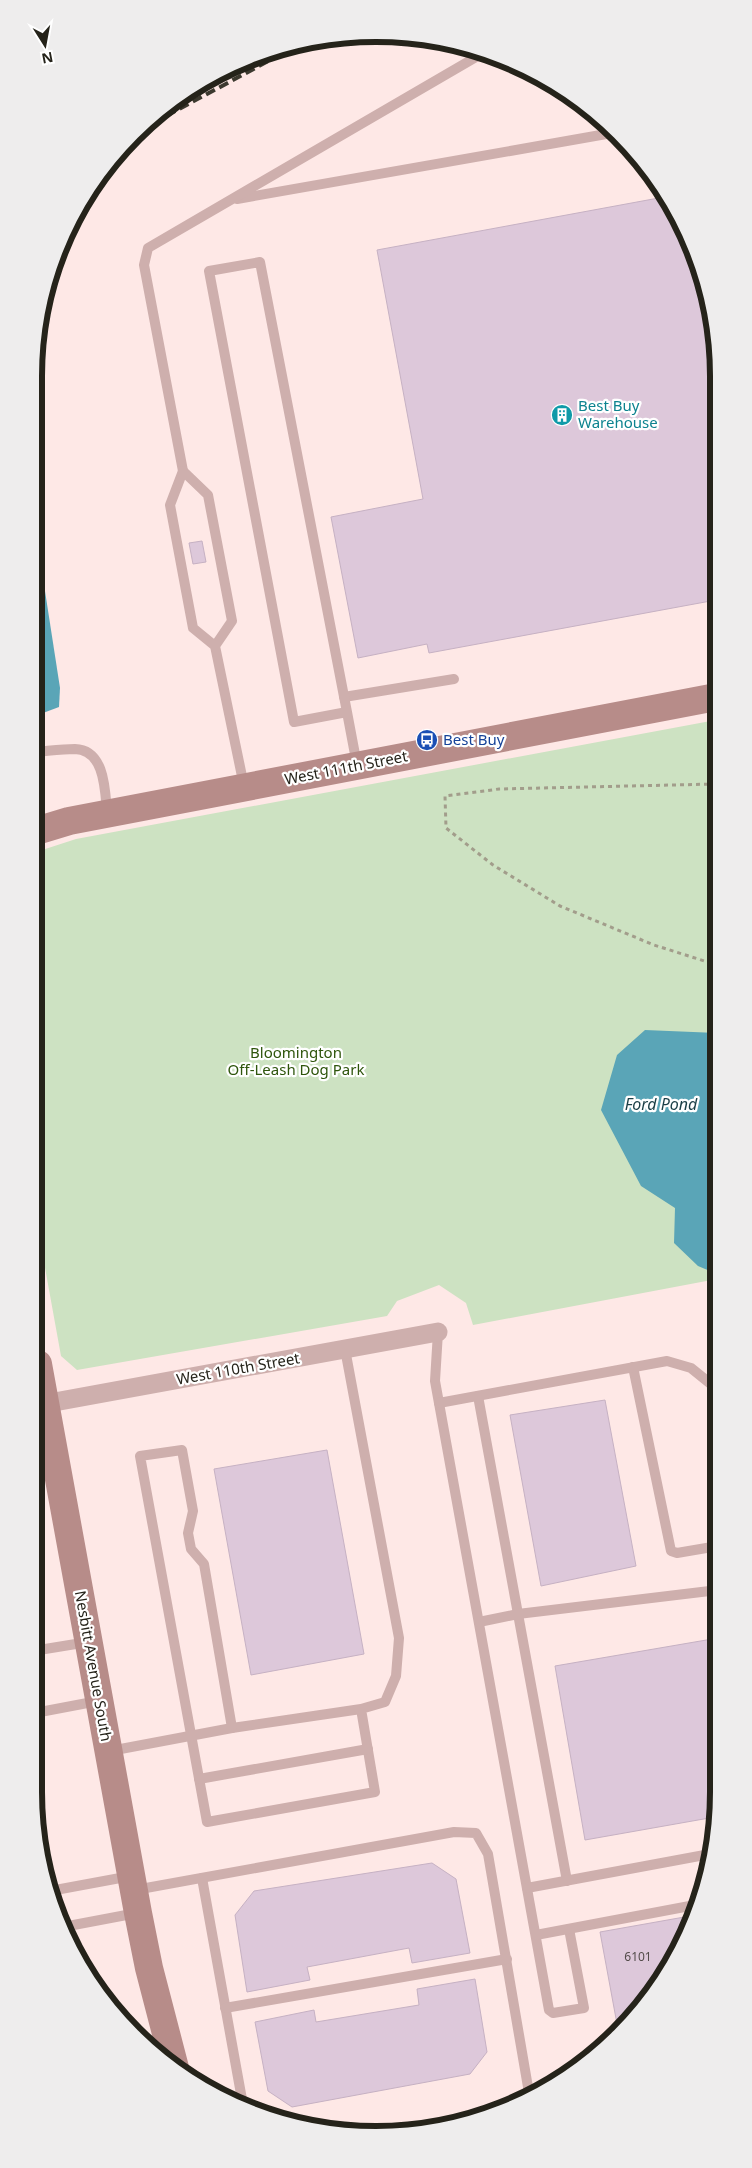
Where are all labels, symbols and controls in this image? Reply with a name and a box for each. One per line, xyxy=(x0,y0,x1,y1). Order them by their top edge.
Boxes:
north arrow xyxy=(20,20,70,70)
text: N xyxy=(40,48,55,69)
place label: Best Buy Warehouse xyxy=(578,395,658,432)
building icon: Best Buy Warehouse xyxy=(550,403,574,427)
bus stop icon: Best Buy xyxy=(415,728,439,752)
place label: Best Buy xyxy=(443,729,505,749)
street label: West 111th Street xyxy=(283,745,410,789)
park label: Bloomington Off-Leash Dog Park xyxy=(228,1042,364,1079)
water label: Ford Pond xyxy=(625,1093,698,1115)
street label: West 110th Street xyxy=(175,1347,302,1389)
street label: Nesbitt Avenue South xyxy=(71,1589,117,1743)
house number: 6101 xyxy=(624,1948,652,1965)

